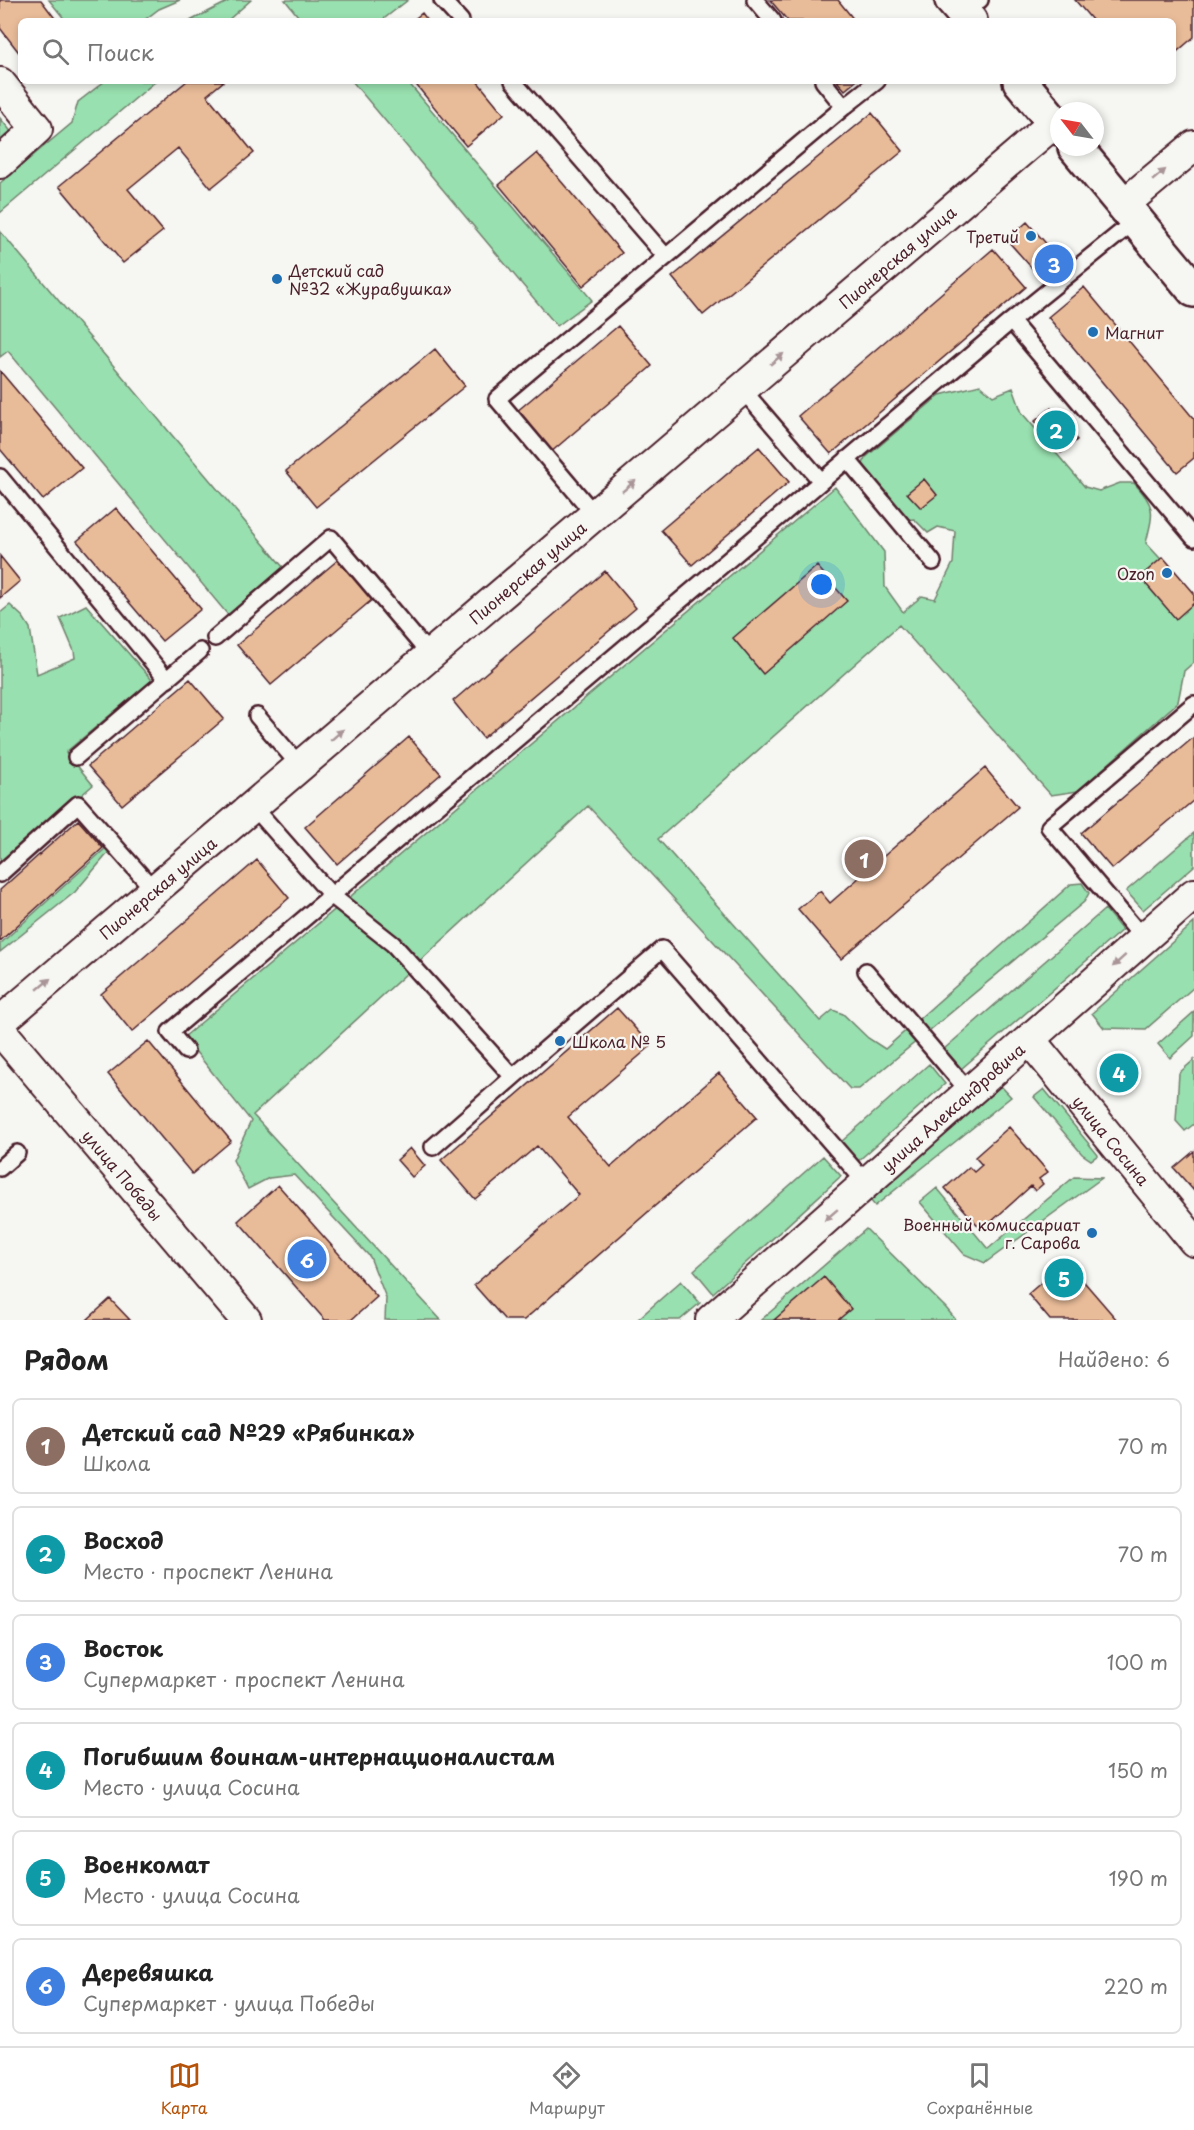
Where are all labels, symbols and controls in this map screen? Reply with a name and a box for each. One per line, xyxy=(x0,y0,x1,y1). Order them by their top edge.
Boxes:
search box xyxy=(18,18,1176,84)
icon: search xyxy=(39,35,72,68)
text: Поиск xyxy=(87,35,154,68)
north arrow xyxy=(1050,102,1104,156)
one-way arrow xyxy=(1151,169,1167,182)
street label: Пионерская улица xyxy=(833,200,961,314)
place label: Третий xyxy=(966,224,1019,248)
marker: Третий xyxy=(1024,229,1038,243)
pin: 3 xyxy=(1034,242,1074,286)
place label: Детский сад №32 «Журавушка» xyxy=(288,258,452,300)
marker: Детский сад №32 «Журавушка» xyxy=(270,272,284,286)
place label: Магнит xyxy=(1105,320,1165,344)
marker: Магнит xyxy=(1086,325,1100,339)
one-way arrow xyxy=(769,353,784,366)
pin: 2 xyxy=(1036,408,1076,452)
one-way arrow xyxy=(621,480,636,493)
street label: Пионерская улица xyxy=(463,515,591,629)
place label: Ozon xyxy=(1117,561,1155,585)
marker: Ozon xyxy=(1160,566,1174,580)
your location xyxy=(807,570,836,599)
one-way arrow xyxy=(329,729,344,742)
street label: Пионерская улица xyxy=(94,831,221,945)
pin: 1 xyxy=(844,836,884,882)
one-way arrow xyxy=(1112,954,1127,967)
one-way arrow xyxy=(36,978,51,991)
place label: Школа № 5 xyxy=(572,1029,666,1053)
marker: Школа № 5 xyxy=(553,1034,567,1048)
street label: улица Александровича xyxy=(875,1037,1030,1177)
pin: 4 xyxy=(1100,1050,1138,1096)
street label: улица Сосина xyxy=(1067,1090,1156,1190)
street label: улица Победы xyxy=(77,1124,169,1226)
one-way arrow xyxy=(824,1208,839,1221)
place label: Военный комиссариат г. Сарова xyxy=(903,1212,1080,1254)
marker: Военный комиссариат г. Сарова xyxy=(1085,1226,1099,1240)
pin: 6 xyxy=(288,1236,326,1282)
pin: 5 xyxy=(1044,1256,1084,1300)
text: Рядом xyxy=(24,1340,109,1379)
text: Найдено: 6 xyxy=(1058,1344,1170,1374)
text: Детский сад №29 «Рябинка» xyxy=(83,1415,415,1448)
text: 1 xyxy=(41,1431,50,1461)
text: 70 m xyxy=(1118,1431,1168,1461)
text: Школа xyxy=(83,1448,150,1478)
text: Восход xyxy=(83,1523,163,1556)
text: 2 xyxy=(38,1539,53,1569)
text: 70 m xyxy=(1118,1539,1168,1569)
text: Место · проспект Ленина xyxy=(83,1556,333,1586)
text: Восток xyxy=(83,1631,163,1664)
text: 3 xyxy=(39,1647,52,1677)
text: 100 m xyxy=(1107,1647,1168,1677)
text: Супермаркет · проспект Ленина xyxy=(83,1664,405,1694)
text: Погибшим воинам-интернационалистам xyxy=(83,1739,555,1772)
text: 4 xyxy=(39,1755,52,1785)
text: 150 m xyxy=(1108,1755,1168,1785)
text: Место · улица Сосина xyxy=(83,1772,300,1802)
text: Военкомат xyxy=(83,1847,210,1880)
text: 5 xyxy=(39,1863,52,1893)
text: 190 m xyxy=(1109,1863,1168,1893)
text: Место · улица Сосина xyxy=(83,1880,300,1910)
text: Деревяшка xyxy=(83,1955,214,1988)
text: 6 xyxy=(38,1971,53,2001)
text: 220 m xyxy=(1104,1971,1168,2001)
text: Супермаркет · улица Победы xyxy=(83,1988,375,2018)
tab: Карта xyxy=(161,2059,208,2119)
tab: Маршрут xyxy=(529,2059,605,2119)
tab: Сохранённые xyxy=(926,2059,1033,2119)

